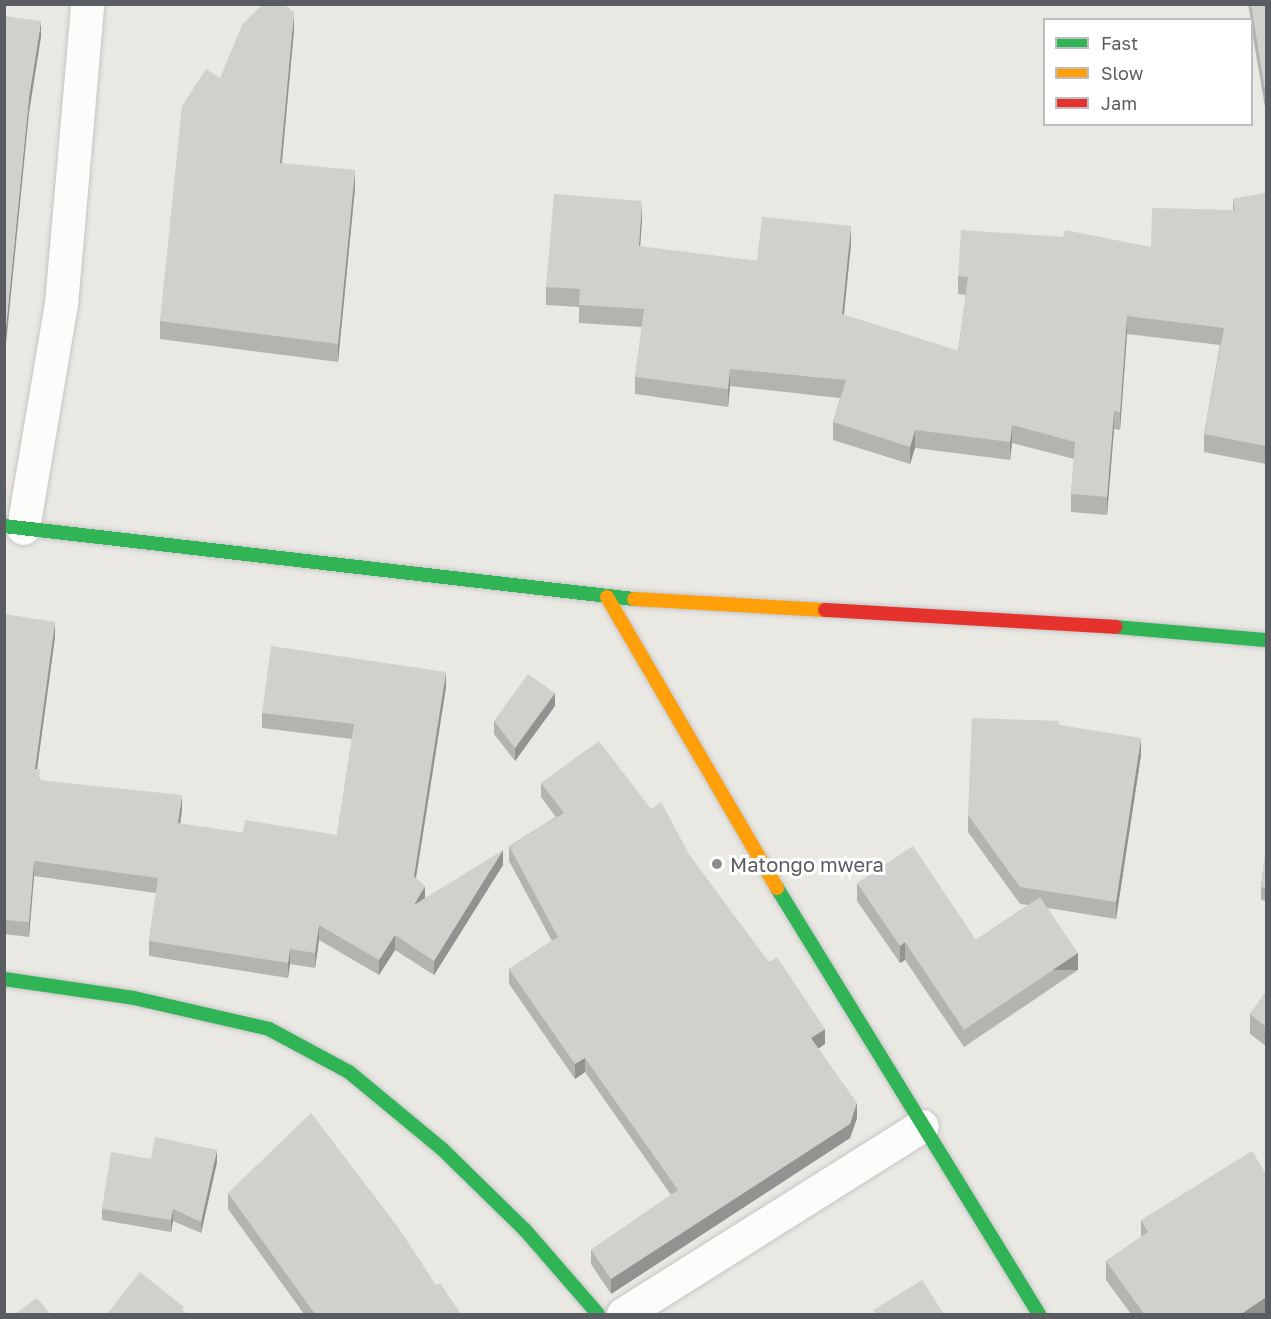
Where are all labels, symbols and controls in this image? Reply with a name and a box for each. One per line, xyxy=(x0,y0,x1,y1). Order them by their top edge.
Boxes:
legend xyxy=(1043,18,1253,126)
text: Fast xyxy=(1101,32,1138,54)
text: Slow xyxy=(1101,62,1143,84)
text: Jam xyxy=(1101,92,1137,114)
place label: Matongo mwera xyxy=(730,852,884,876)
marker: Matongo mwera xyxy=(708,855,726,873)

